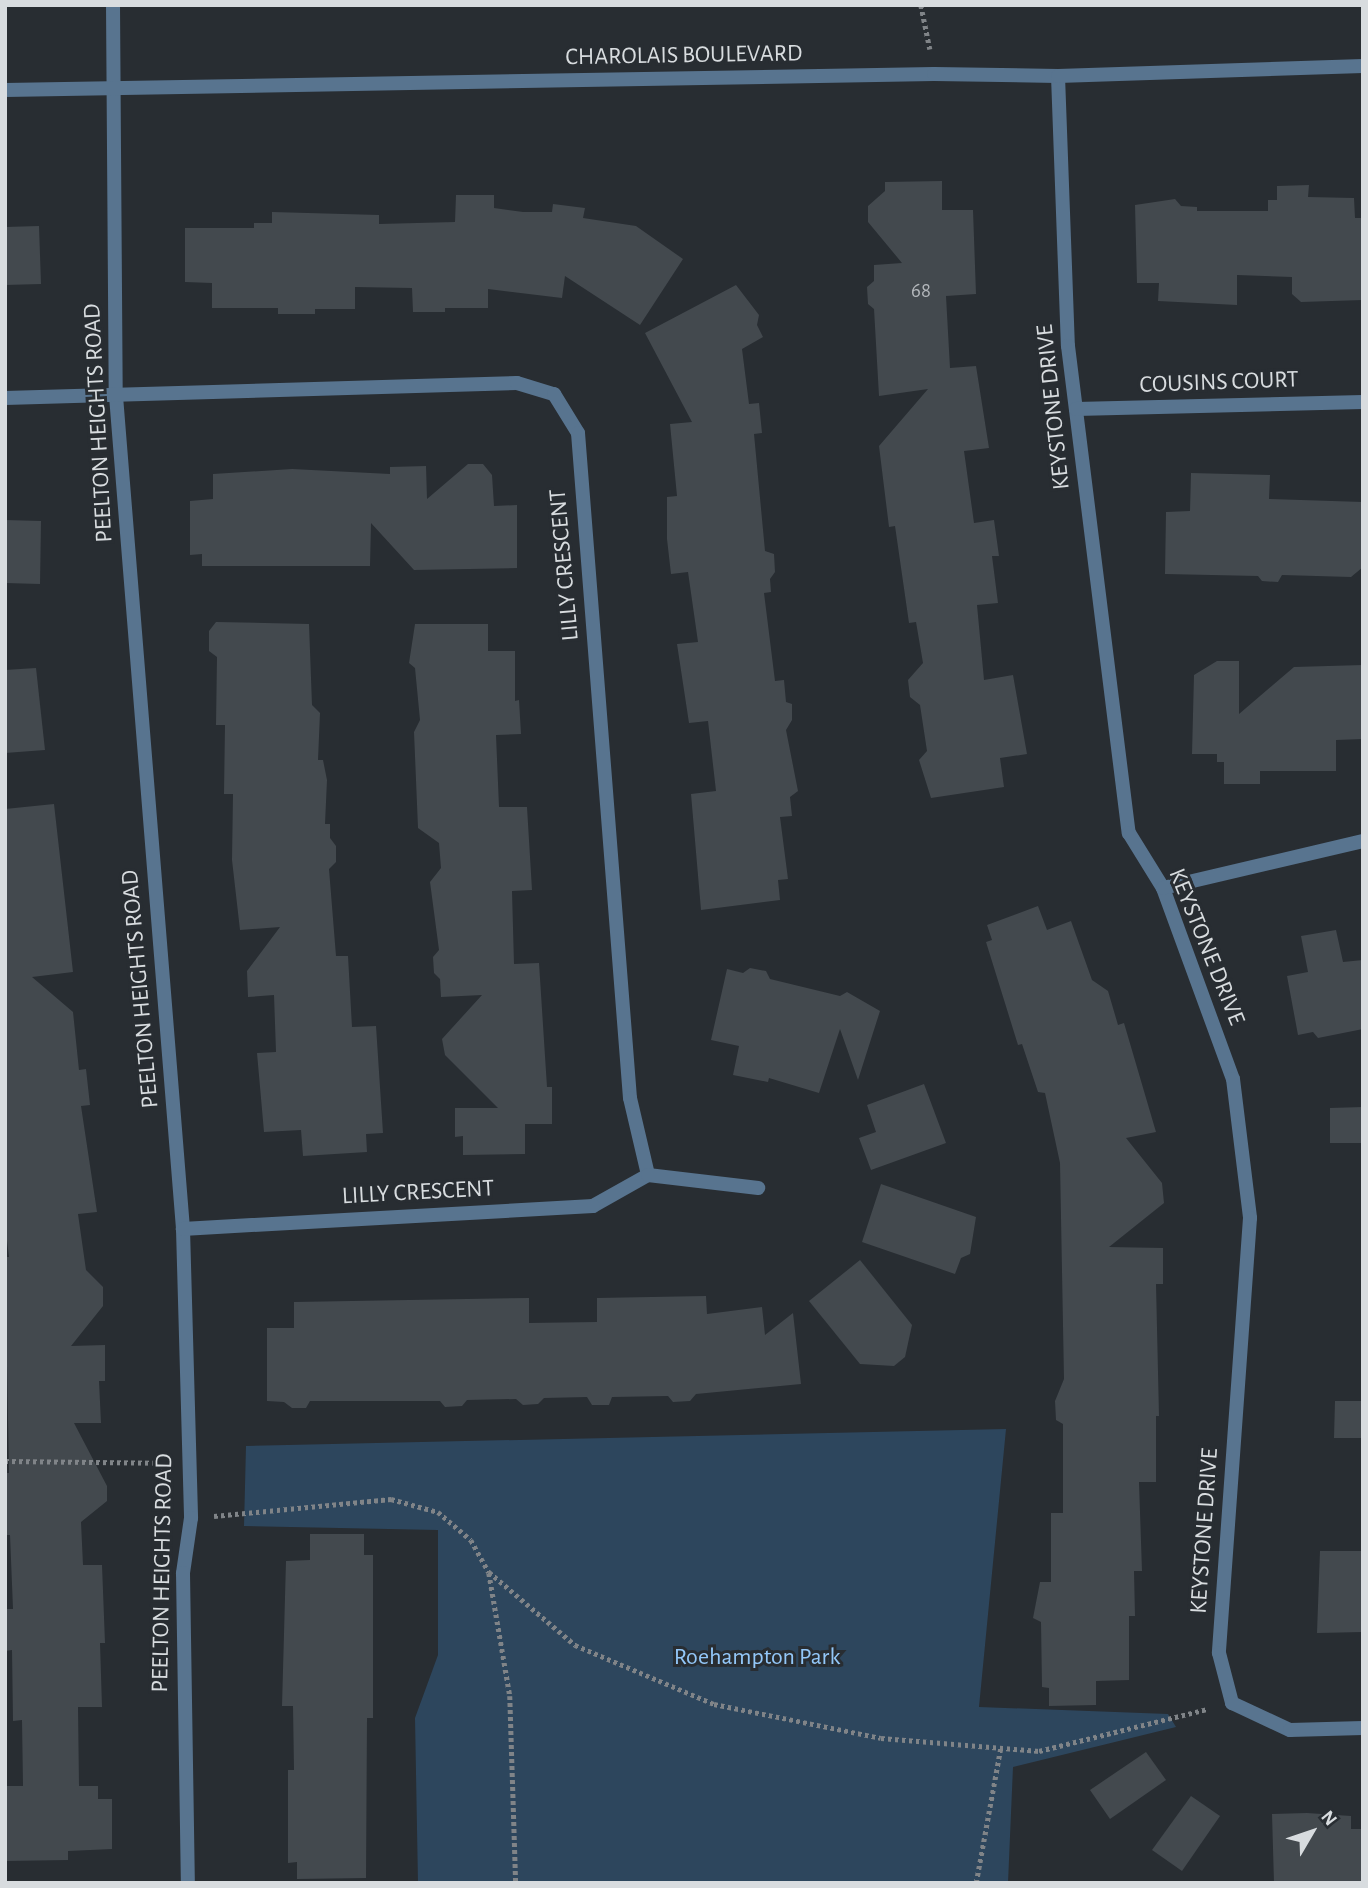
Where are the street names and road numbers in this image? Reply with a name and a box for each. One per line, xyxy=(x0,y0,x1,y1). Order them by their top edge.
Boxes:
street label: CHAROLAIS BOULEVARD xyxy=(565,40,803,72)
street label: PEELTON HEIGHTS ROAD xyxy=(78,303,120,543)
street label: KEYSTONE DRIVE xyxy=(1031,323,1077,491)
street label: COUSINS COURT xyxy=(1139,366,1299,400)
street label: LILLY CRESCENT xyxy=(544,488,586,642)
street label: KEYSTONE DRIVE xyxy=(1162,865,1250,1029)
street label: PEELTON HEIGHTS ROAD xyxy=(116,869,166,1109)
street label: LILLY CRESCENT xyxy=(341,1175,495,1211)
street label: KEYSTONE DRIVE xyxy=(1185,1447,1225,1615)
street label: PEELTON HEIGHTS ROAD xyxy=(147,1453,179,1693)

